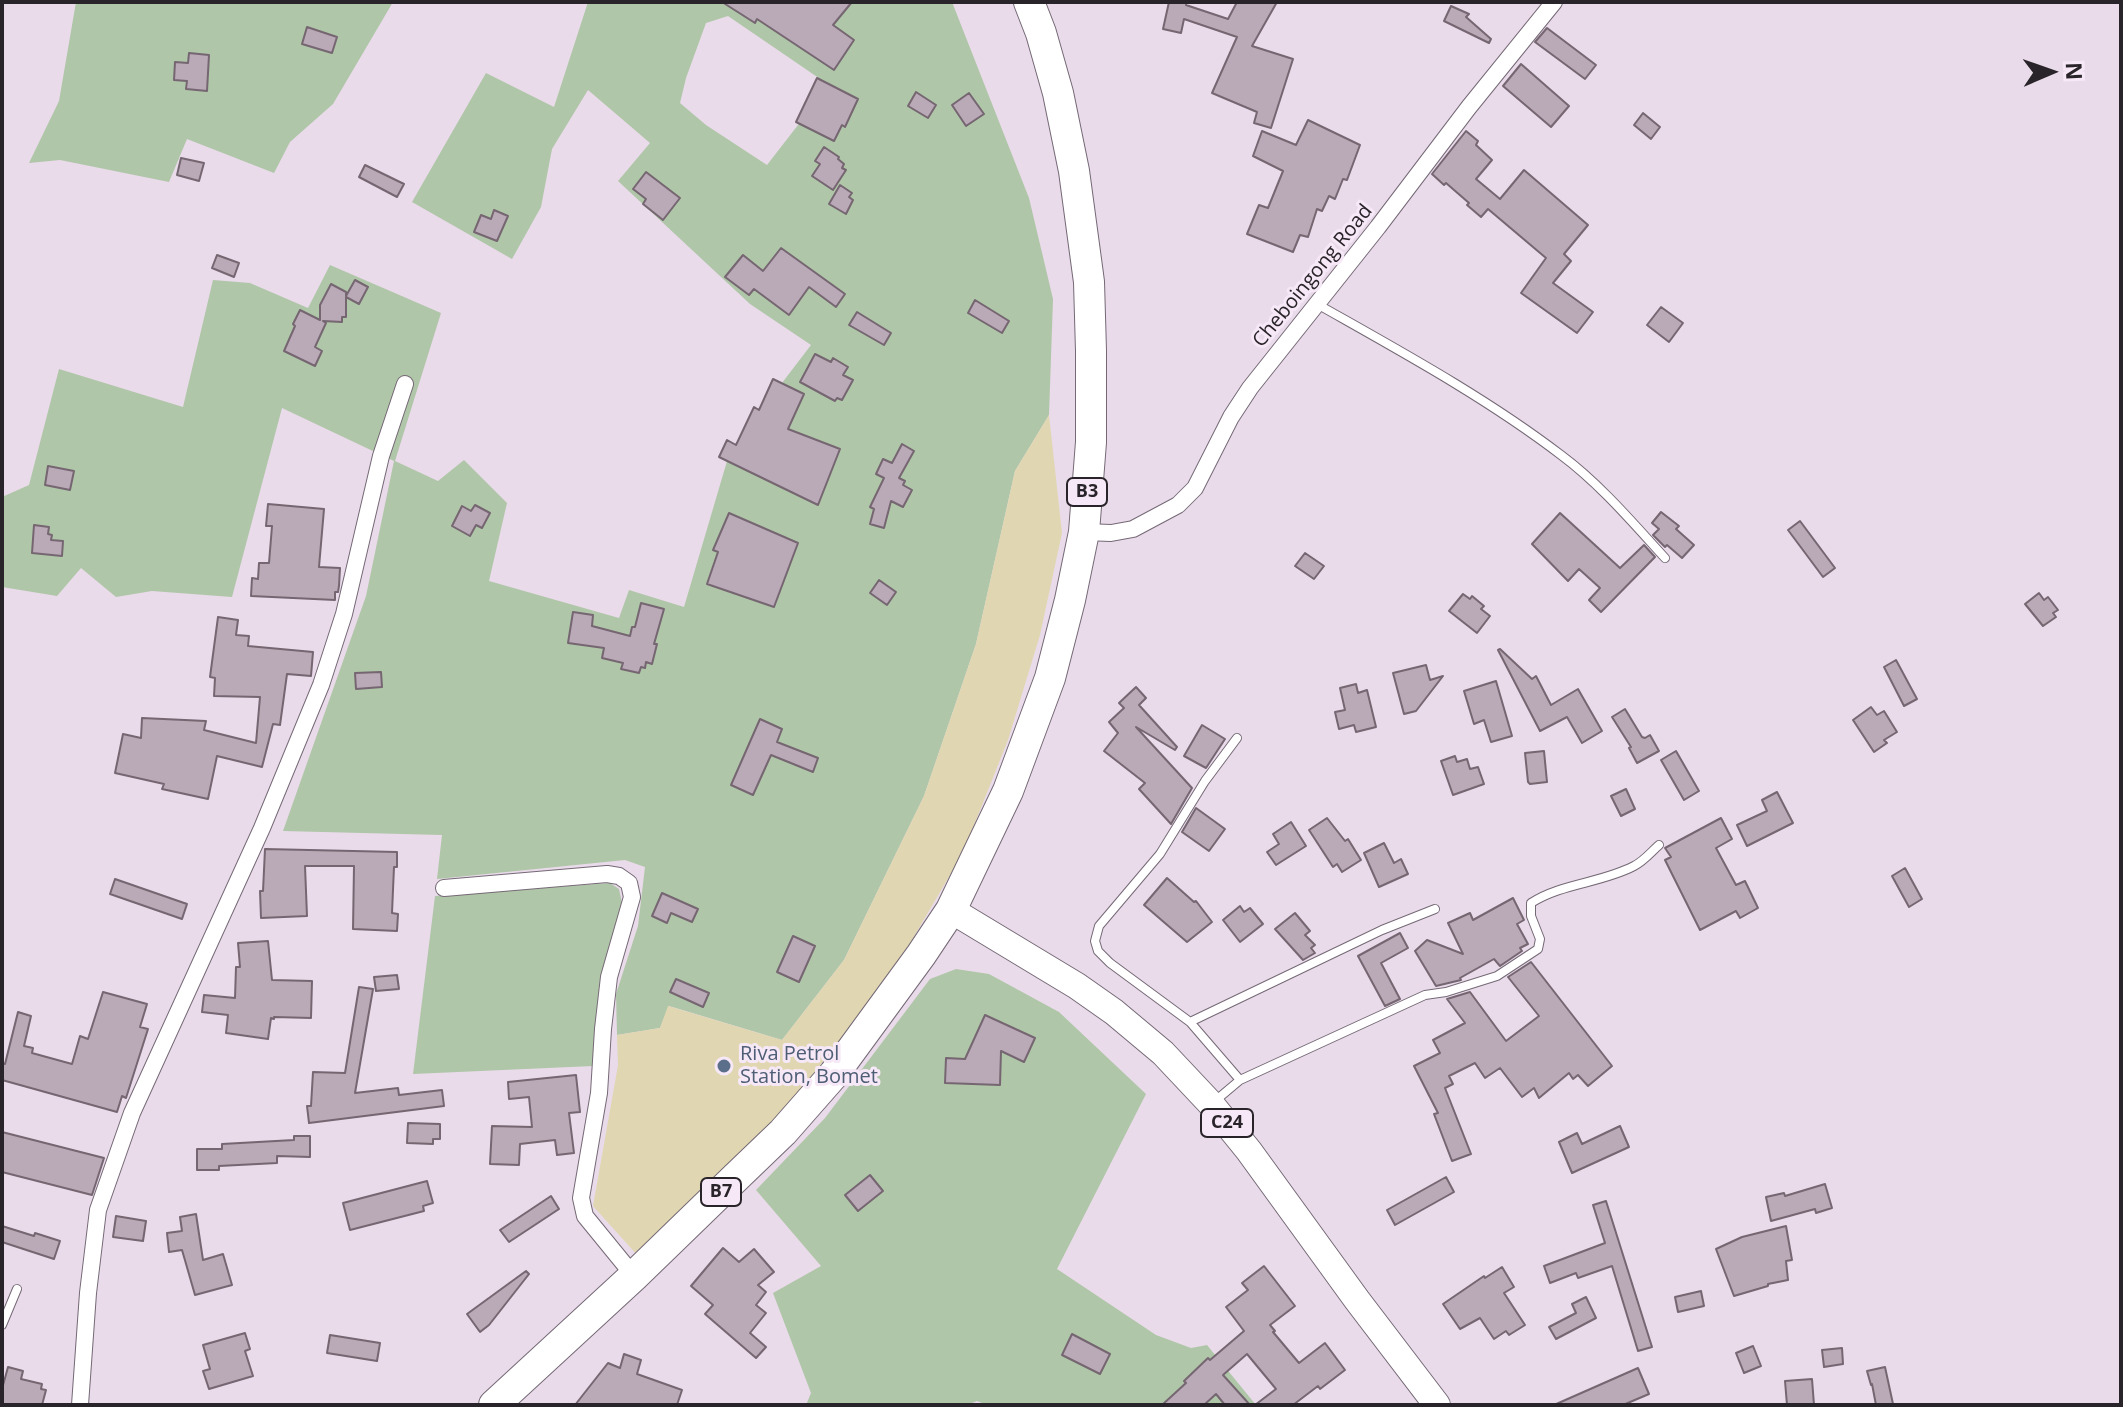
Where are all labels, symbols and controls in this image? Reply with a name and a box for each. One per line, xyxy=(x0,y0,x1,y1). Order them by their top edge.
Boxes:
north arrow xyxy=(2011,32,2091,112)
text: N xyxy=(2060,62,2090,81)
street label: Cheboingong Road xyxy=(1248,200,1378,352)
road number: B3 xyxy=(1067,478,1107,506)
place label: Riva Petrol Station, Bomet xyxy=(740,1042,878,1089)
marker: Riva Petrol Station, Bomet xyxy=(715,1057,733,1075)
road number: C24 xyxy=(1201,1109,1253,1137)
road number: B7 xyxy=(701,1178,741,1206)

